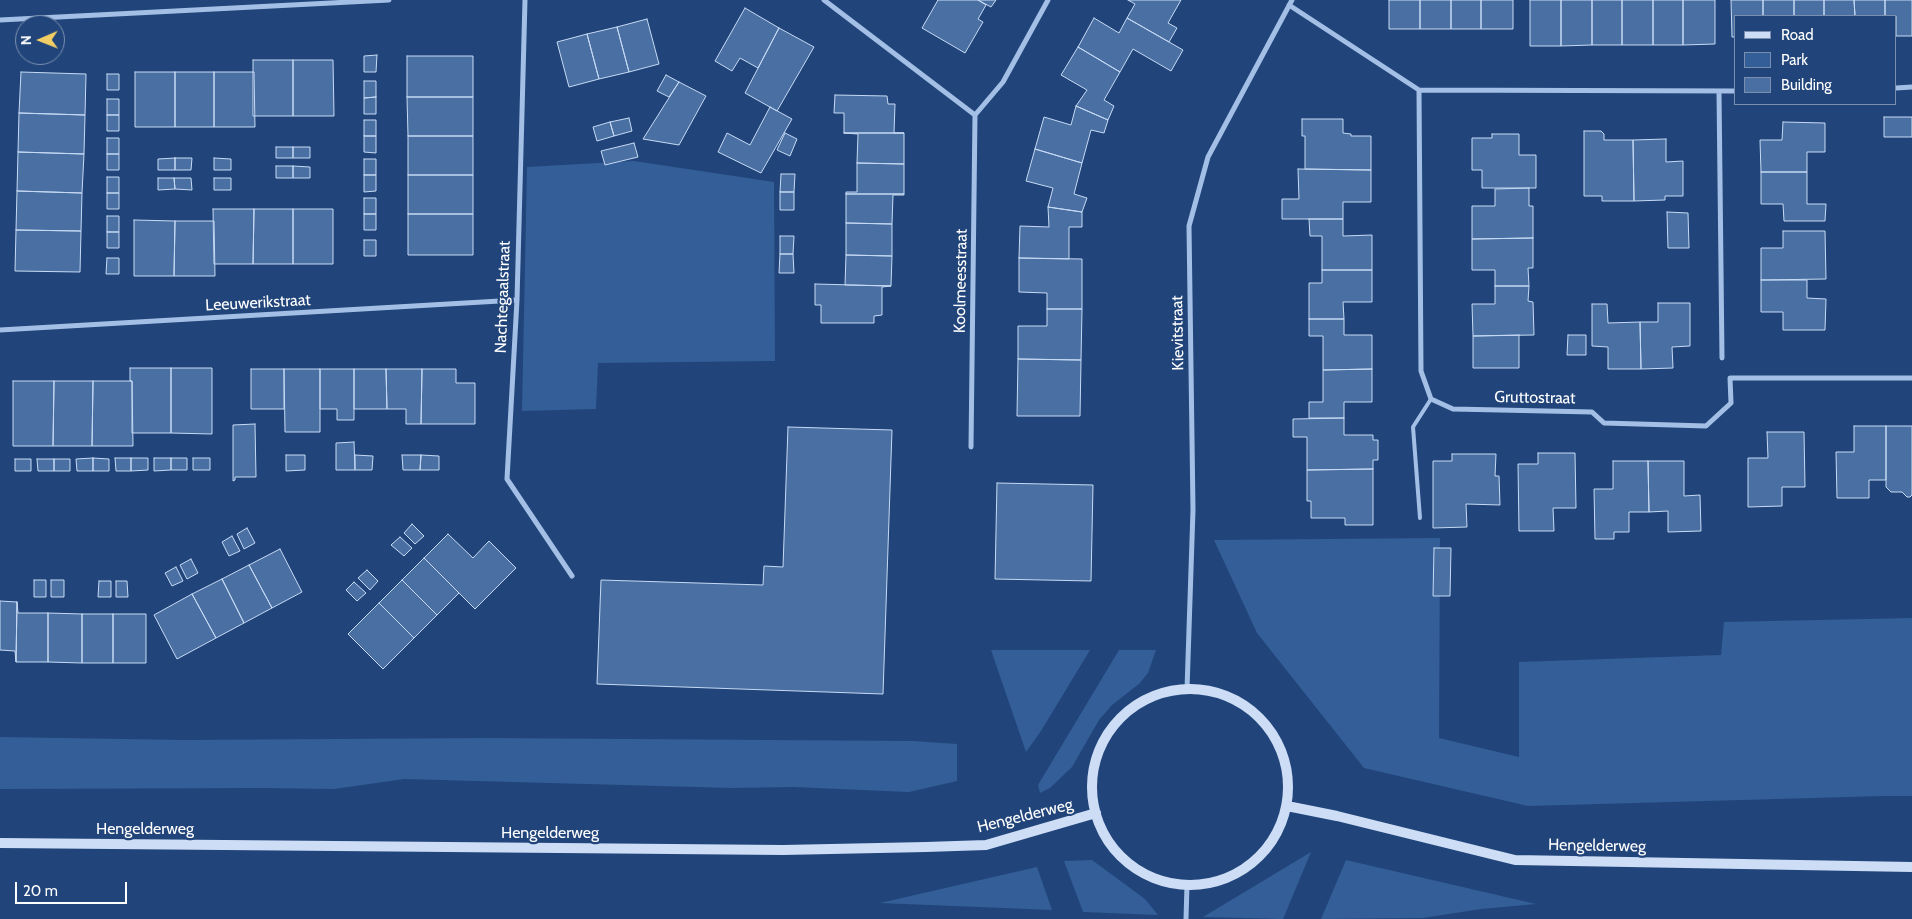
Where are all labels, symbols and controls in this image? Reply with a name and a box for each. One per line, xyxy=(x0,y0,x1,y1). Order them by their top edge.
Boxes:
north arrow xyxy=(15,15,65,65)
legend xyxy=(1734,15,1897,105)
text: Road xyxy=(1781,26,1814,44)
text: N xyxy=(17,35,35,45)
text: Park xyxy=(1781,51,1808,69)
text: Building xyxy=(1781,76,1832,94)
street label: Koolmeesstraat xyxy=(950,229,972,333)
street label: Nachtegaalstraat xyxy=(491,240,515,354)
street label: Leeuwerikstraat xyxy=(205,291,311,315)
street label: Kievitstraat xyxy=(1168,295,1188,371)
street label: Gruttostraat xyxy=(1494,388,1576,408)
street label: Hengelderweg xyxy=(975,795,1075,837)
street label: Hengelderweg xyxy=(96,819,194,839)
street label: Hengelderweg xyxy=(501,823,599,843)
street label: Hengelderweg xyxy=(1548,836,1646,856)
scale bar xyxy=(18,872,130,904)
text: 20 m xyxy=(23,882,58,900)

